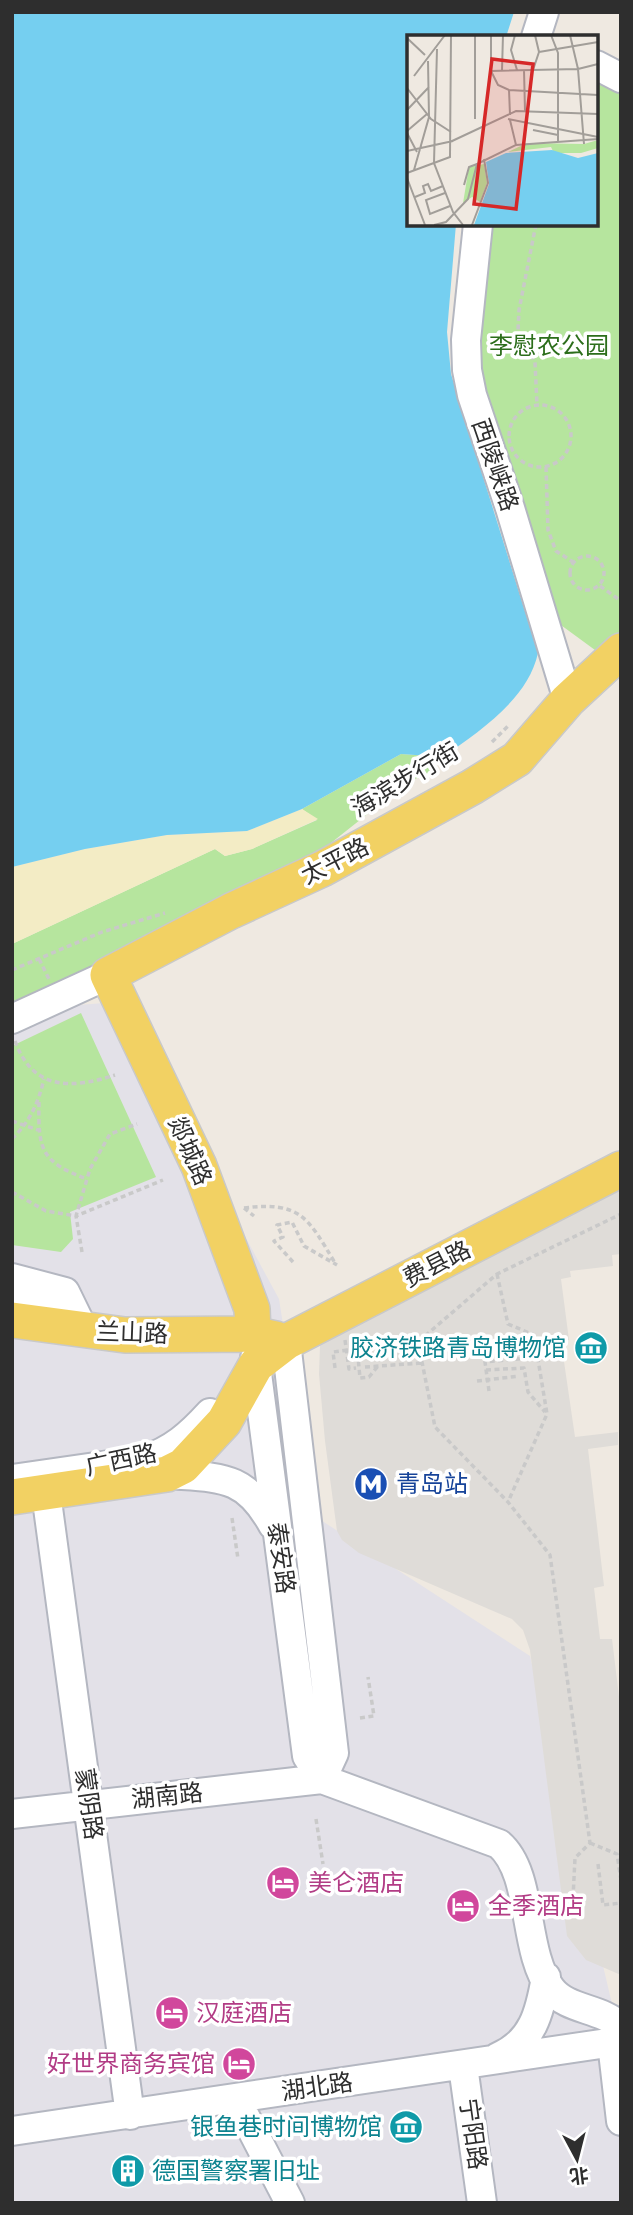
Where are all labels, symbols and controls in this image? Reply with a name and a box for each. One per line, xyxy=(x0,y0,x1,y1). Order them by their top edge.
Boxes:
inset map xyxy=(407,35,598,226)
park label: 李慰农公园 xyxy=(489,329,609,364)
street label: 西陵峡路 xyxy=(462,414,527,516)
street label: 海滨步行街 xyxy=(345,735,466,826)
street label: 太平路 xyxy=(295,830,375,893)
street label: 郯城路 xyxy=(159,1111,220,1191)
street label: 费县路 xyxy=(397,1233,477,1296)
street label: 兰山路 xyxy=(95,1315,169,1352)
museum icon: 胶济铁路青岛博物馆 xyxy=(572,1329,610,1367)
place label: 胶济铁路青岛博物馆 xyxy=(350,1331,566,1366)
street label: 广西路 xyxy=(82,1436,160,1485)
metro station icon: 青岛站 xyxy=(352,1465,390,1503)
place label: 青岛站 xyxy=(396,1467,468,1502)
street label: 泰安路 xyxy=(258,1520,303,1596)
street label: 蒙阴路 xyxy=(66,1766,111,1842)
street label: 湖南路 xyxy=(129,1775,205,1818)
hotel icon: 美仑酒店 xyxy=(264,1864,302,1902)
place label: 美仑酒店 xyxy=(308,1866,404,1901)
hotel icon: 全季酒店 xyxy=(444,1887,482,1925)
place label: 全季酒店 xyxy=(488,1889,584,1924)
hotel icon: 汉庭酒店 xyxy=(153,1994,191,2032)
place label: 汉庭酒店 xyxy=(196,1996,292,2031)
hotel icon: 好世界商务宾馆 xyxy=(220,2045,258,2083)
place label: 好世界商务宾馆 xyxy=(47,2047,215,2082)
street label: 湖北路 xyxy=(279,2065,355,2110)
street label: 宁阳路 xyxy=(450,2096,495,2172)
museum icon: 银鱼巷时间博物馆 xyxy=(387,2108,425,2146)
place label: 银鱼巷时间博物馆 xyxy=(190,2110,382,2145)
north arrow xyxy=(542,2124,612,2194)
building icon: 德国警察署旧址 xyxy=(109,2152,147,2190)
place label: 德国警察署旧址 xyxy=(152,2154,320,2189)
text: 北 xyxy=(568,2160,590,2189)

